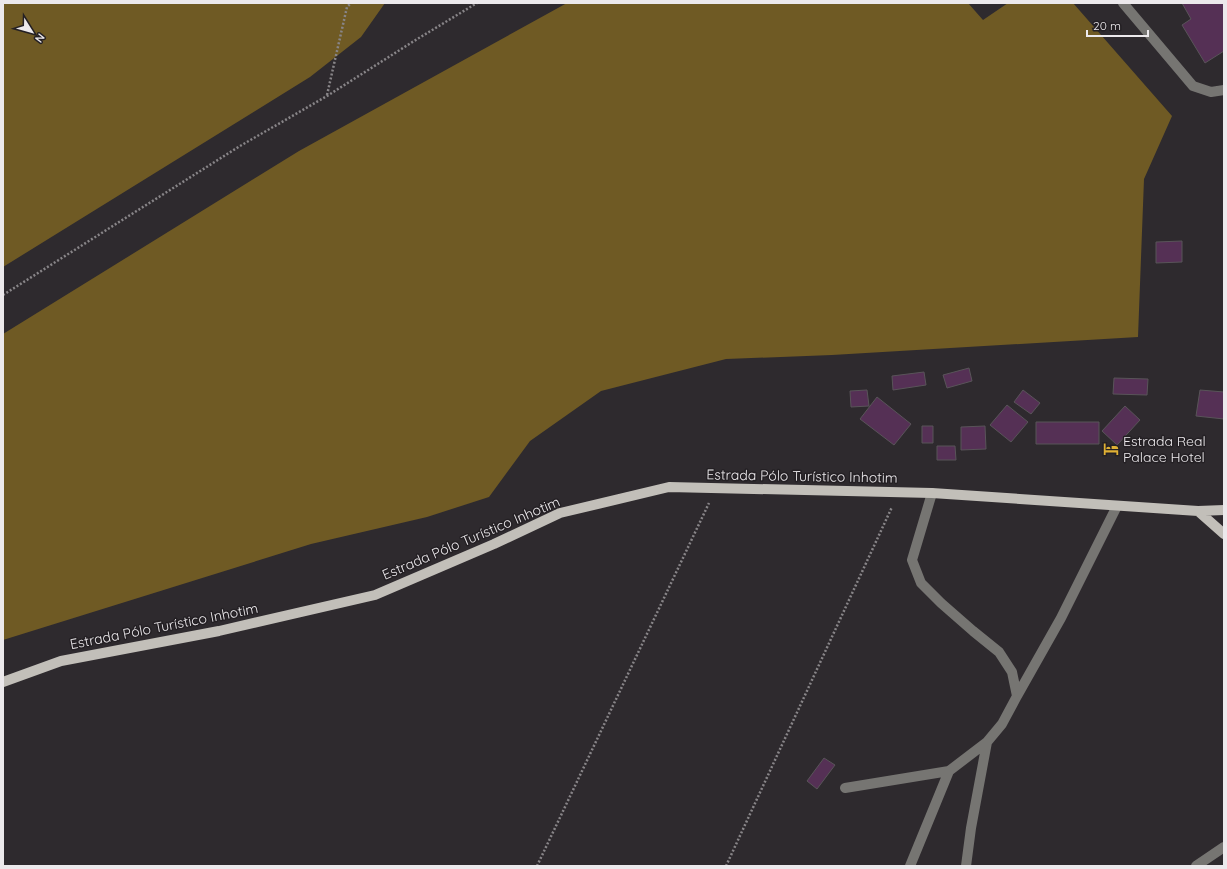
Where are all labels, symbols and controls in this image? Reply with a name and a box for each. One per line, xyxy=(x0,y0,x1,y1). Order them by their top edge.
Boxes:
north arrow xyxy=(12,12,52,52)
scale bar xyxy=(1087,12,1148,38)
text: 20 m xyxy=(1093,18,1121,33)
text: N xyxy=(32,31,48,45)
place label: Estrada Real Palace Hotel xyxy=(1123,432,1206,466)
hotel icon: Estrada Real Palace Hotel xyxy=(1102,440,1120,458)
street label: Estrada Pólo Turístico Inhotim xyxy=(706,465,898,487)
street label: Estrada Pólo Turístico Inhotim xyxy=(379,492,563,584)
street label: Estrada Pólo Turístico Inhotim xyxy=(68,599,260,653)

